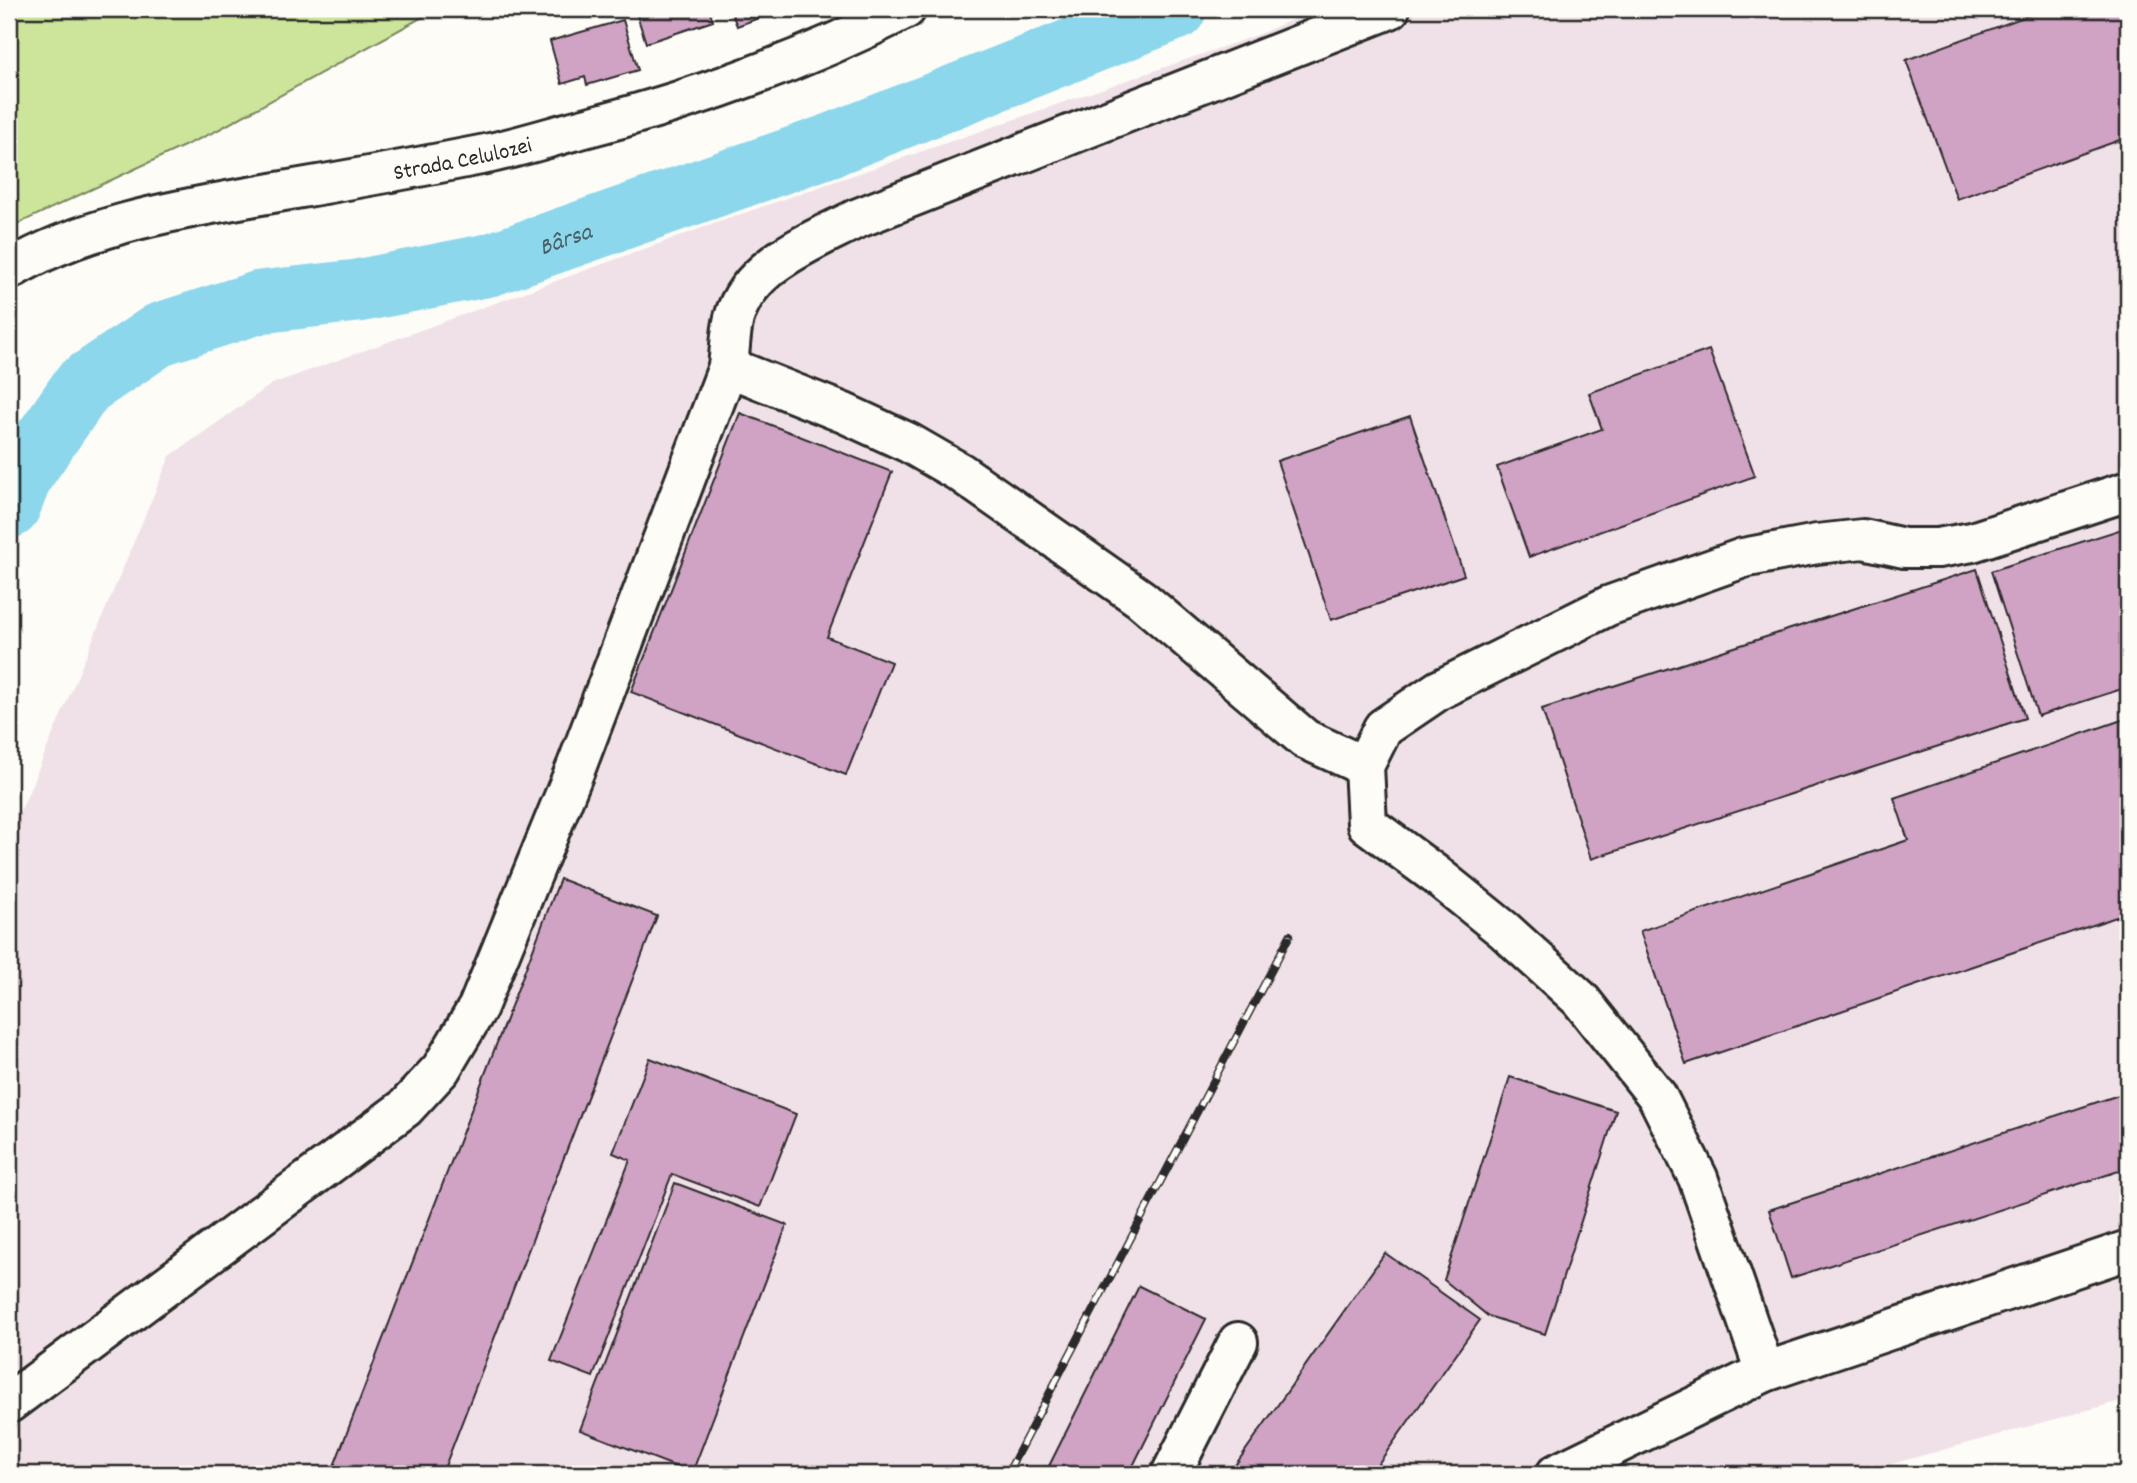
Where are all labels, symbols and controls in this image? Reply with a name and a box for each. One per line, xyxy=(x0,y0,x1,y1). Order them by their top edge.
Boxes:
street label: Strada Celulozei xyxy=(391,130,536,191)
water label: Bârsa xyxy=(535,216,598,266)

